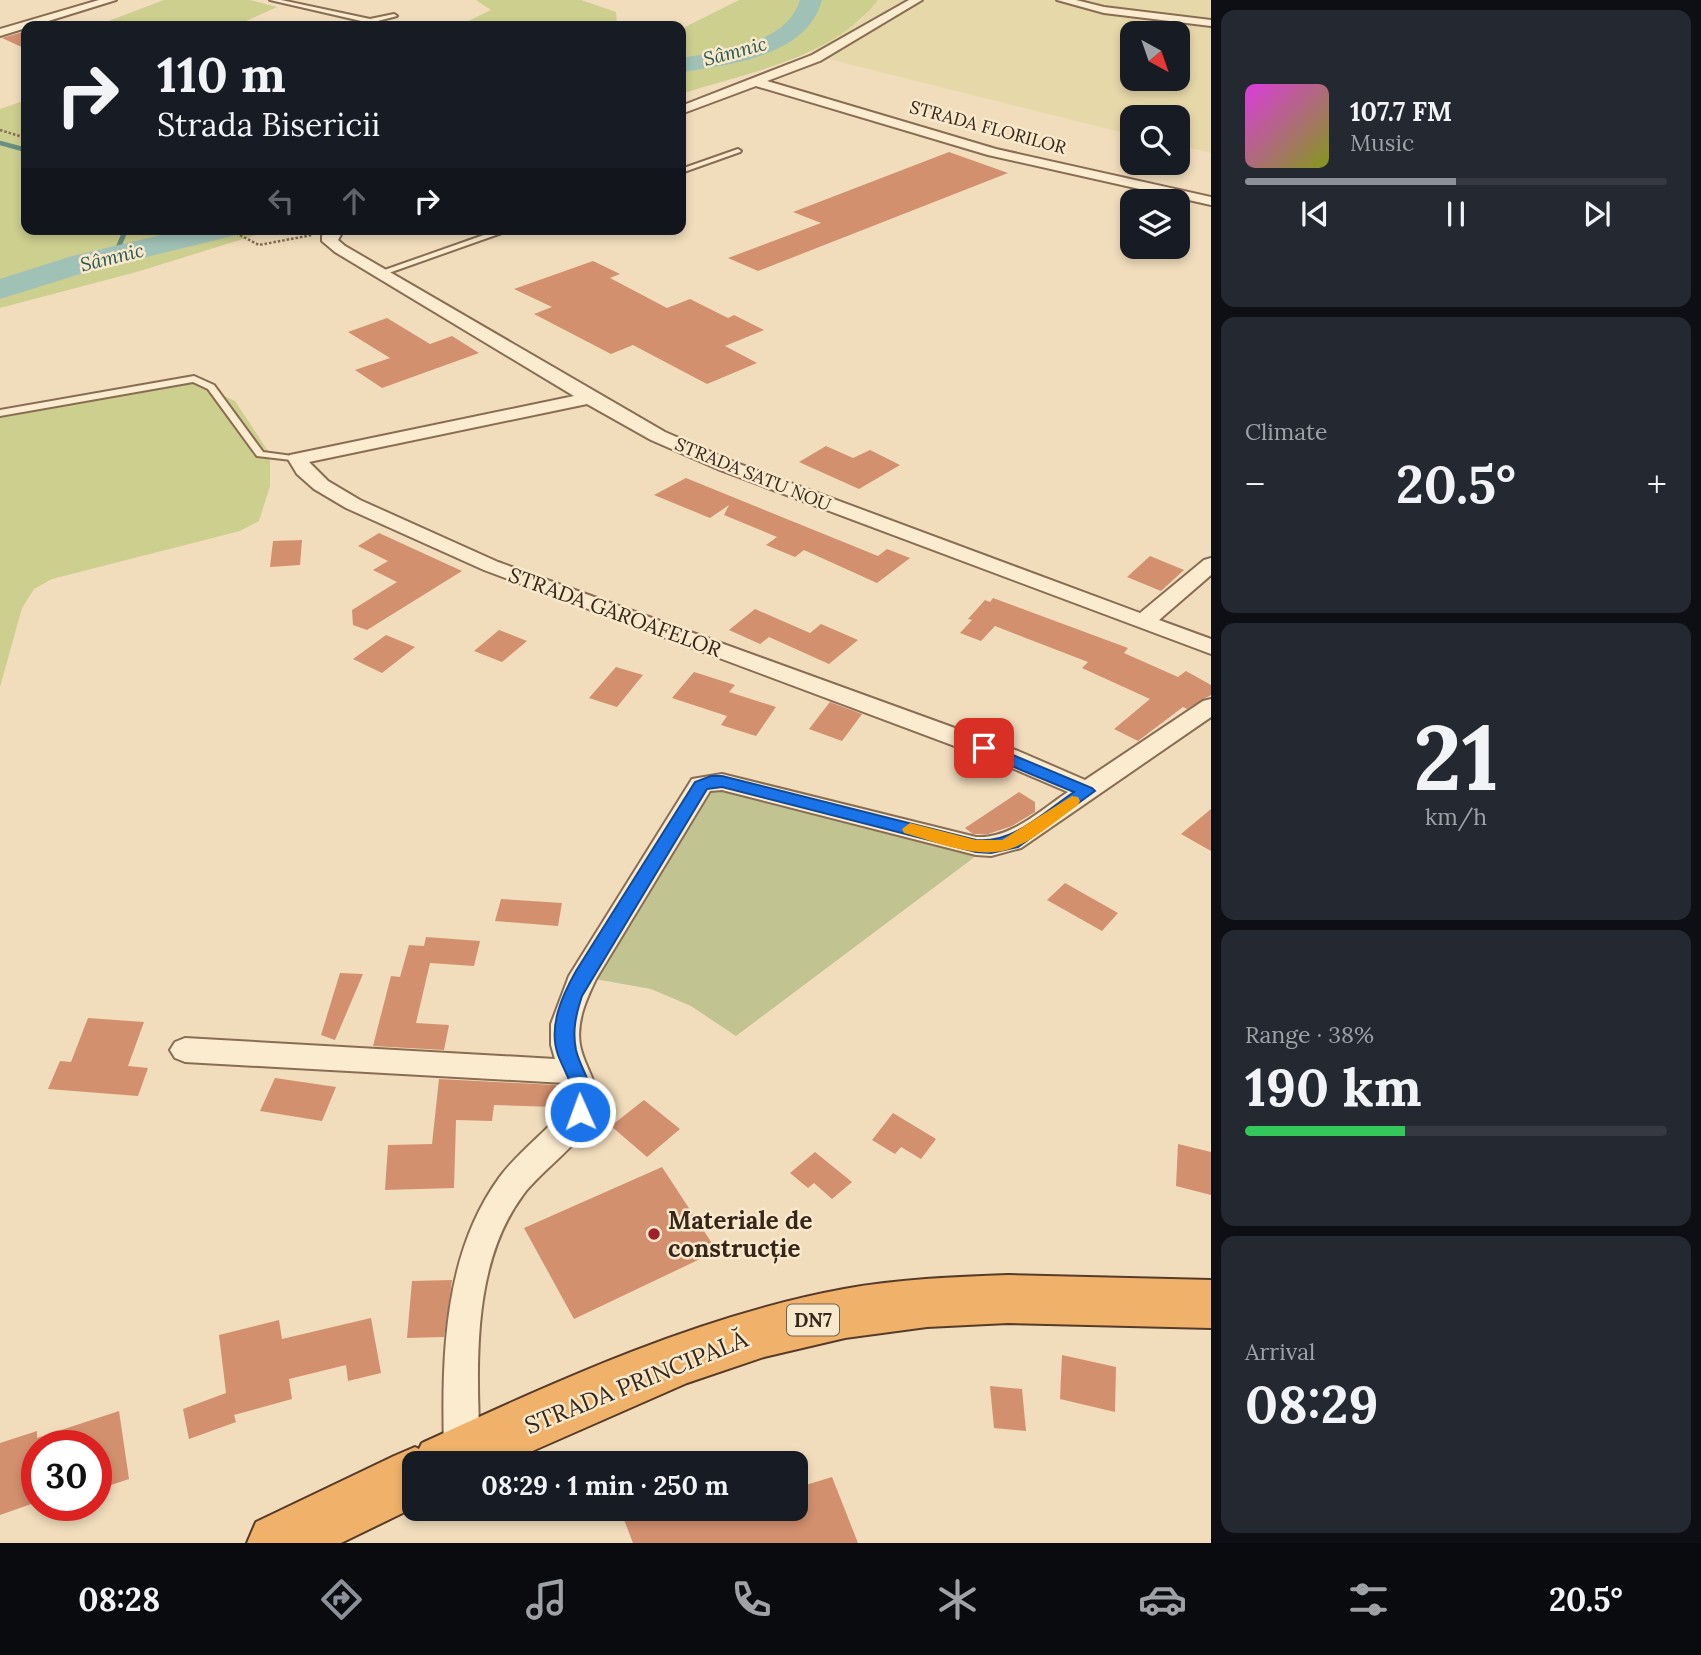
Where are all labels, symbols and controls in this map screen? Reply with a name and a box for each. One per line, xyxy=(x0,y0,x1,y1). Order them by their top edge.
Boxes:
north arrow xyxy=(1120,21,1190,91)
map controls xyxy=(1120,21,1190,259)
water label: Sâmnic xyxy=(701,31,769,71)
text: 110 m xyxy=(157,43,286,105)
icon: right xyxy=(42,49,133,140)
street label: STRADA FLORILOR xyxy=(907,95,1069,159)
text: 107.7 FM xyxy=(1350,95,1452,128)
text: Strada Bisericii xyxy=(157,104,380,145)
button: search xyxy=(1120,105,1190,175)
text: Music xyxy=(1350,128,1414,157)
icon: left xyxy=(262,182,300,220)
icon: ahead xyxy=(335,182,373,220)
icon: right xyxy=(408,182,446,220)
button: layers xyxy=(1120,189,1190,259)
icon: previous xyxy=(1296,195,1334,233)
icon: pause xyxy=(1437,195,1475,233)
icon: next xyxy=(1578,195,1616,233)
water label: Sâmnic xyxy=(78,238,146,276)
text: Climate xyxy=(1245,417,1327,446)
street label: STRADA SATU NOU xyxy=(672,432,834,516)
text: 20.5° xyxy=(1396,451,1516,517)
text: − xyxy=(1245,460,1265,508)
text: + xyxy=(1647,460,1667,508)
street label: STRADA GAROAFELOR xyxy=(505,561,726,663)
text: 21 xyxy=(1413,698,1499,815)
pin xyxy=(954,718,1014,778)
icon: arrive xyxy=(965,729,1003,767)
text: km/h xyxy=(1425,802,1487,831)
text: Range · 38% xyxy=(1245,1020,1374,1049)
text: 190 km xyxy=(1245,1054,1422,1120)
position arrow xyxy=(543,1075,617,1149)
place label: Materiale de construcție xyxy=(668,1205,812,1264)
marker: Materiale de construcție xyxy=(646,1226,662,1242)
road number: DN7 xyxy=(787,1304,839,1336)
street label: STRADA PRINCIPALĂ xyxy=(520,1323,753,1441)
text: Arrival xyxy=(1245,1337,1315,1366)
text: 08:29 xyxy=(1245,1371,1378,1437)
speed limit sign: 30 xyxy=(21,1430,112,1521)
text: 08:29 · 1 min · 250 m xyxy=(481,1469,729,1502)
icon: directions xyxy=(317,1575,366,1624)
icon: music xyxy=(522,1575,571,1624)
icon: phone xyxy=(727,1575,776,1624)
icon: climate xyxy=(933,1575,982,1624)
icon: car xyxy=(1138,1575,1187,1624)
icon: filters xyxy=(1344,1575,1393,1624)
text: 08:28 xyxy=(78,1579,160,1620)
text: 20.5° xyxy=(1549,1579,1623,1620)

